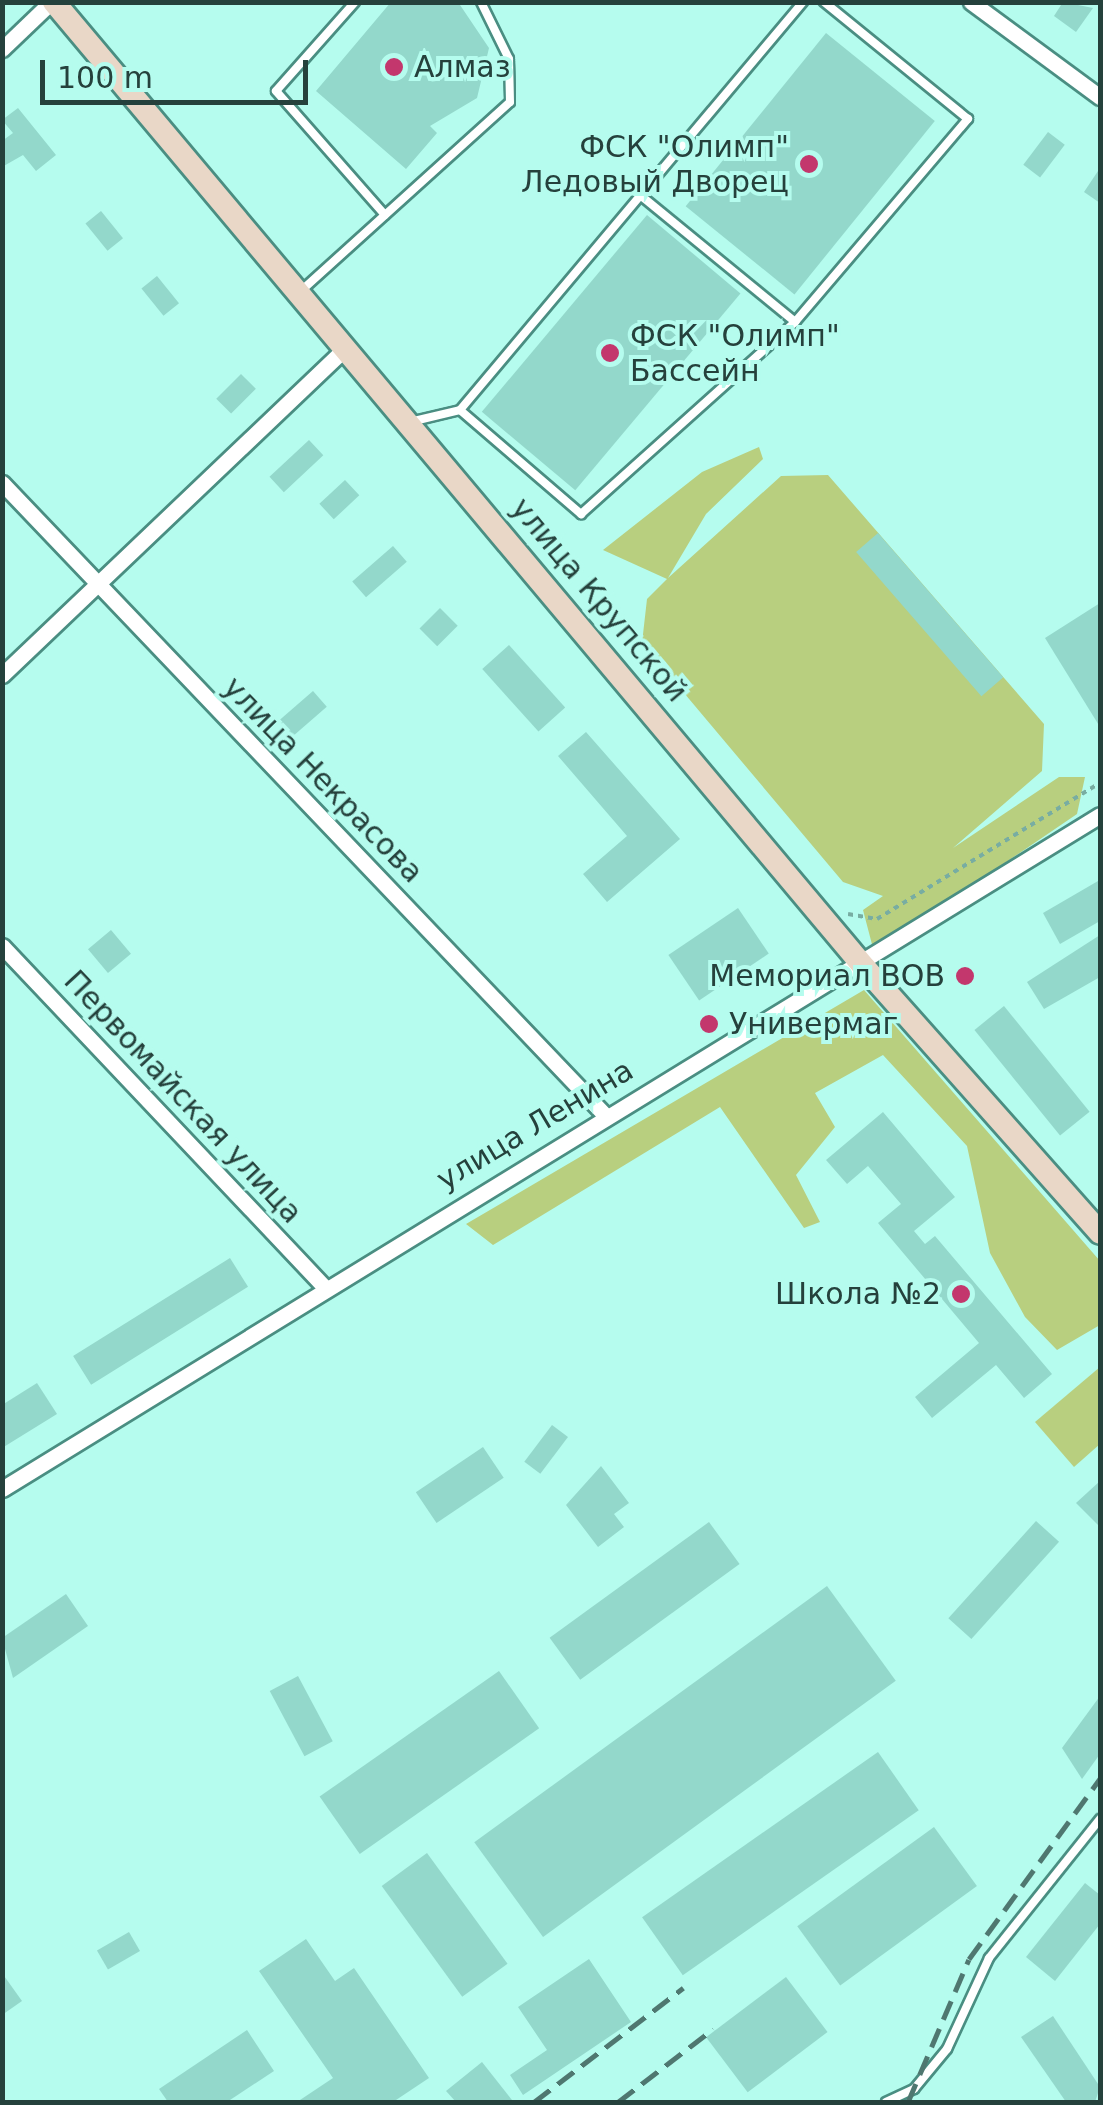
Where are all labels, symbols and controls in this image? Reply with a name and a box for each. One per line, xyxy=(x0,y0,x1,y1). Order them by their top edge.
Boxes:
scale bar xyxy=(45,40,312,102)
place label: Алмаз xyxy=(414,49,511,85)
marker: Алмаз xyxy=(383,56,405,78)
text: 100 m xyxy=(57,60,153,95)
place label: ФСК "Олимп" Ледовый Дворец xyxy=(521,129,789,200)
marker: ФСК "Олимп" Ледовый Дворец xyxy=(798,153,820,175)
place label: ФСК "Олимп" Бассейн xyxy=(630,318,840,388)
marker: ФСК "Олимп" Бассейн xyxy=(599,342,621,364)
street label: улица Крупской xyxy=(503,491,695,709)
street label: улица Некрасова xyxy=(215,670,431,890)
place label: Мемориал ВОВ xyxy=(709,958,945,994)
street label: Первомайская улица xyxy=(56,963,310,1231)
marker: Мемориал ВОВ xyxy=(954,965,976,987)
place label: Универмаг xyxy=(729,1006,898,1042)
marker: Универмаг xyxy=(698,1013,720,1035)
street label: улица Ленина xyxy=(430,1052,640,1198)
place label: Школа №2 xyxy=(775,1276,941,1312)
marker: Школа №2 xyxy=(950,1283,972,1305)

